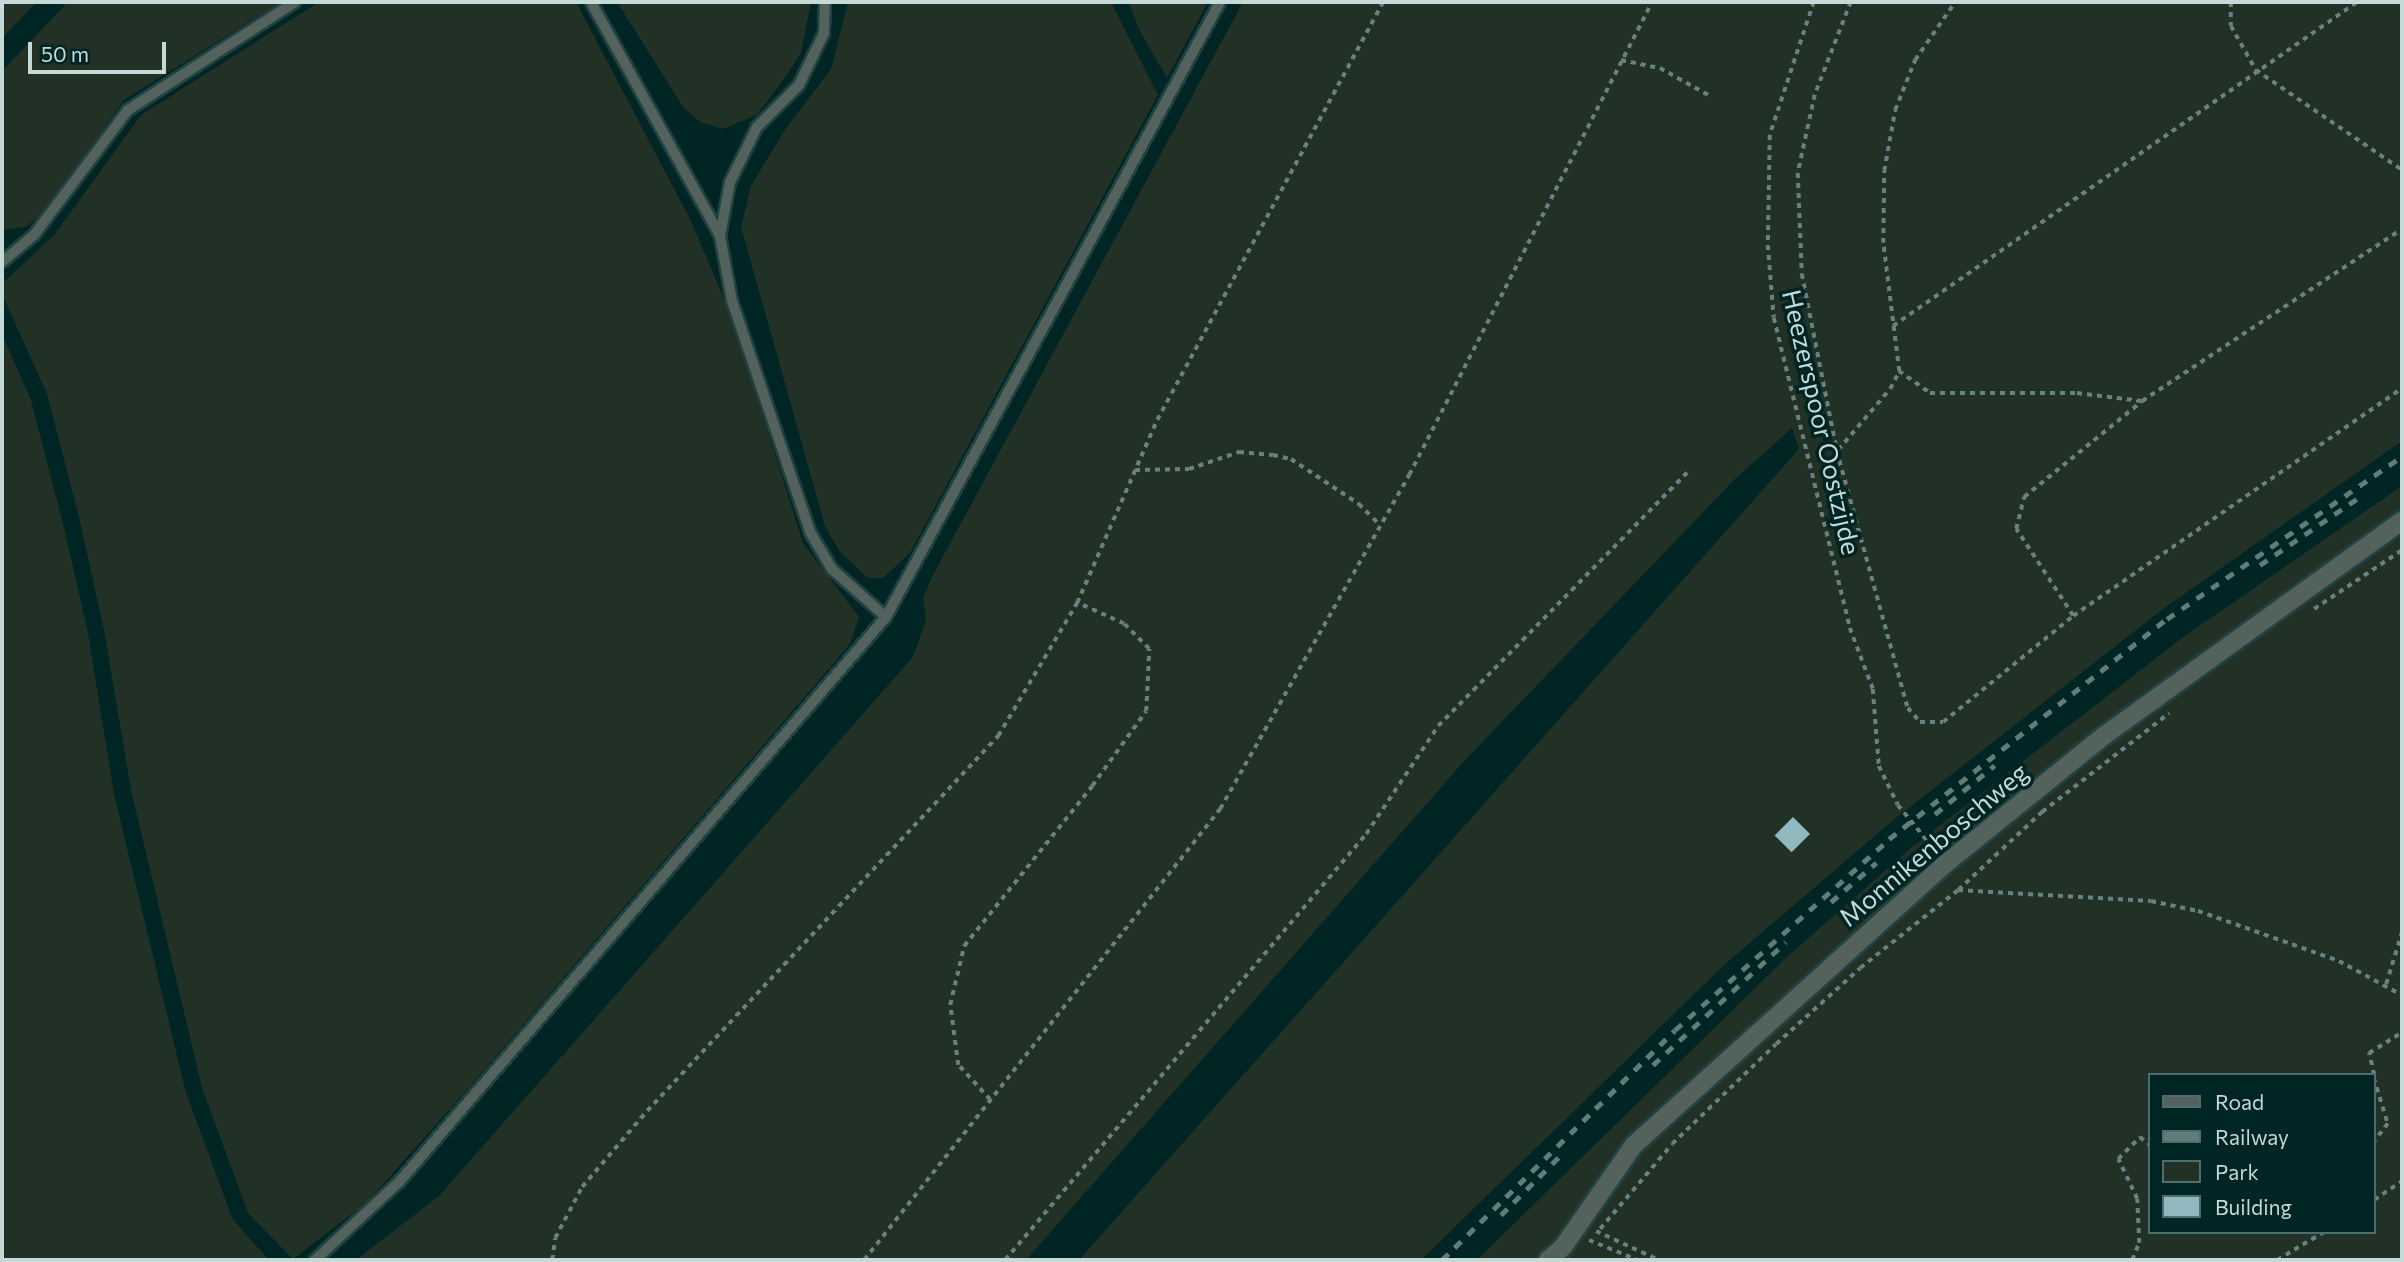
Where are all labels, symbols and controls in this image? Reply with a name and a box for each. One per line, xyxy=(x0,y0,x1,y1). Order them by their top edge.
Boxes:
scale bar xyxy=(32,28,170,72)
text: 50 m xyxy=(41,41,89,66)
street label: Heezerspoor Oostzijde xyxy=(1776,286,1868,558)
street label: Monnikenboschweg xyxy=(1832,756,2034,932)
legend xyxy=(2148,1073,2376,1234)
text: Road xyxy=(2215,1089,2264,1114)
text: Railway xyxy=(2215,1124,2289,1149)
text: Park xyxy=(2215,1159,2259,1184)
text: Building xyxy=(2215,1194,2292,1219)

